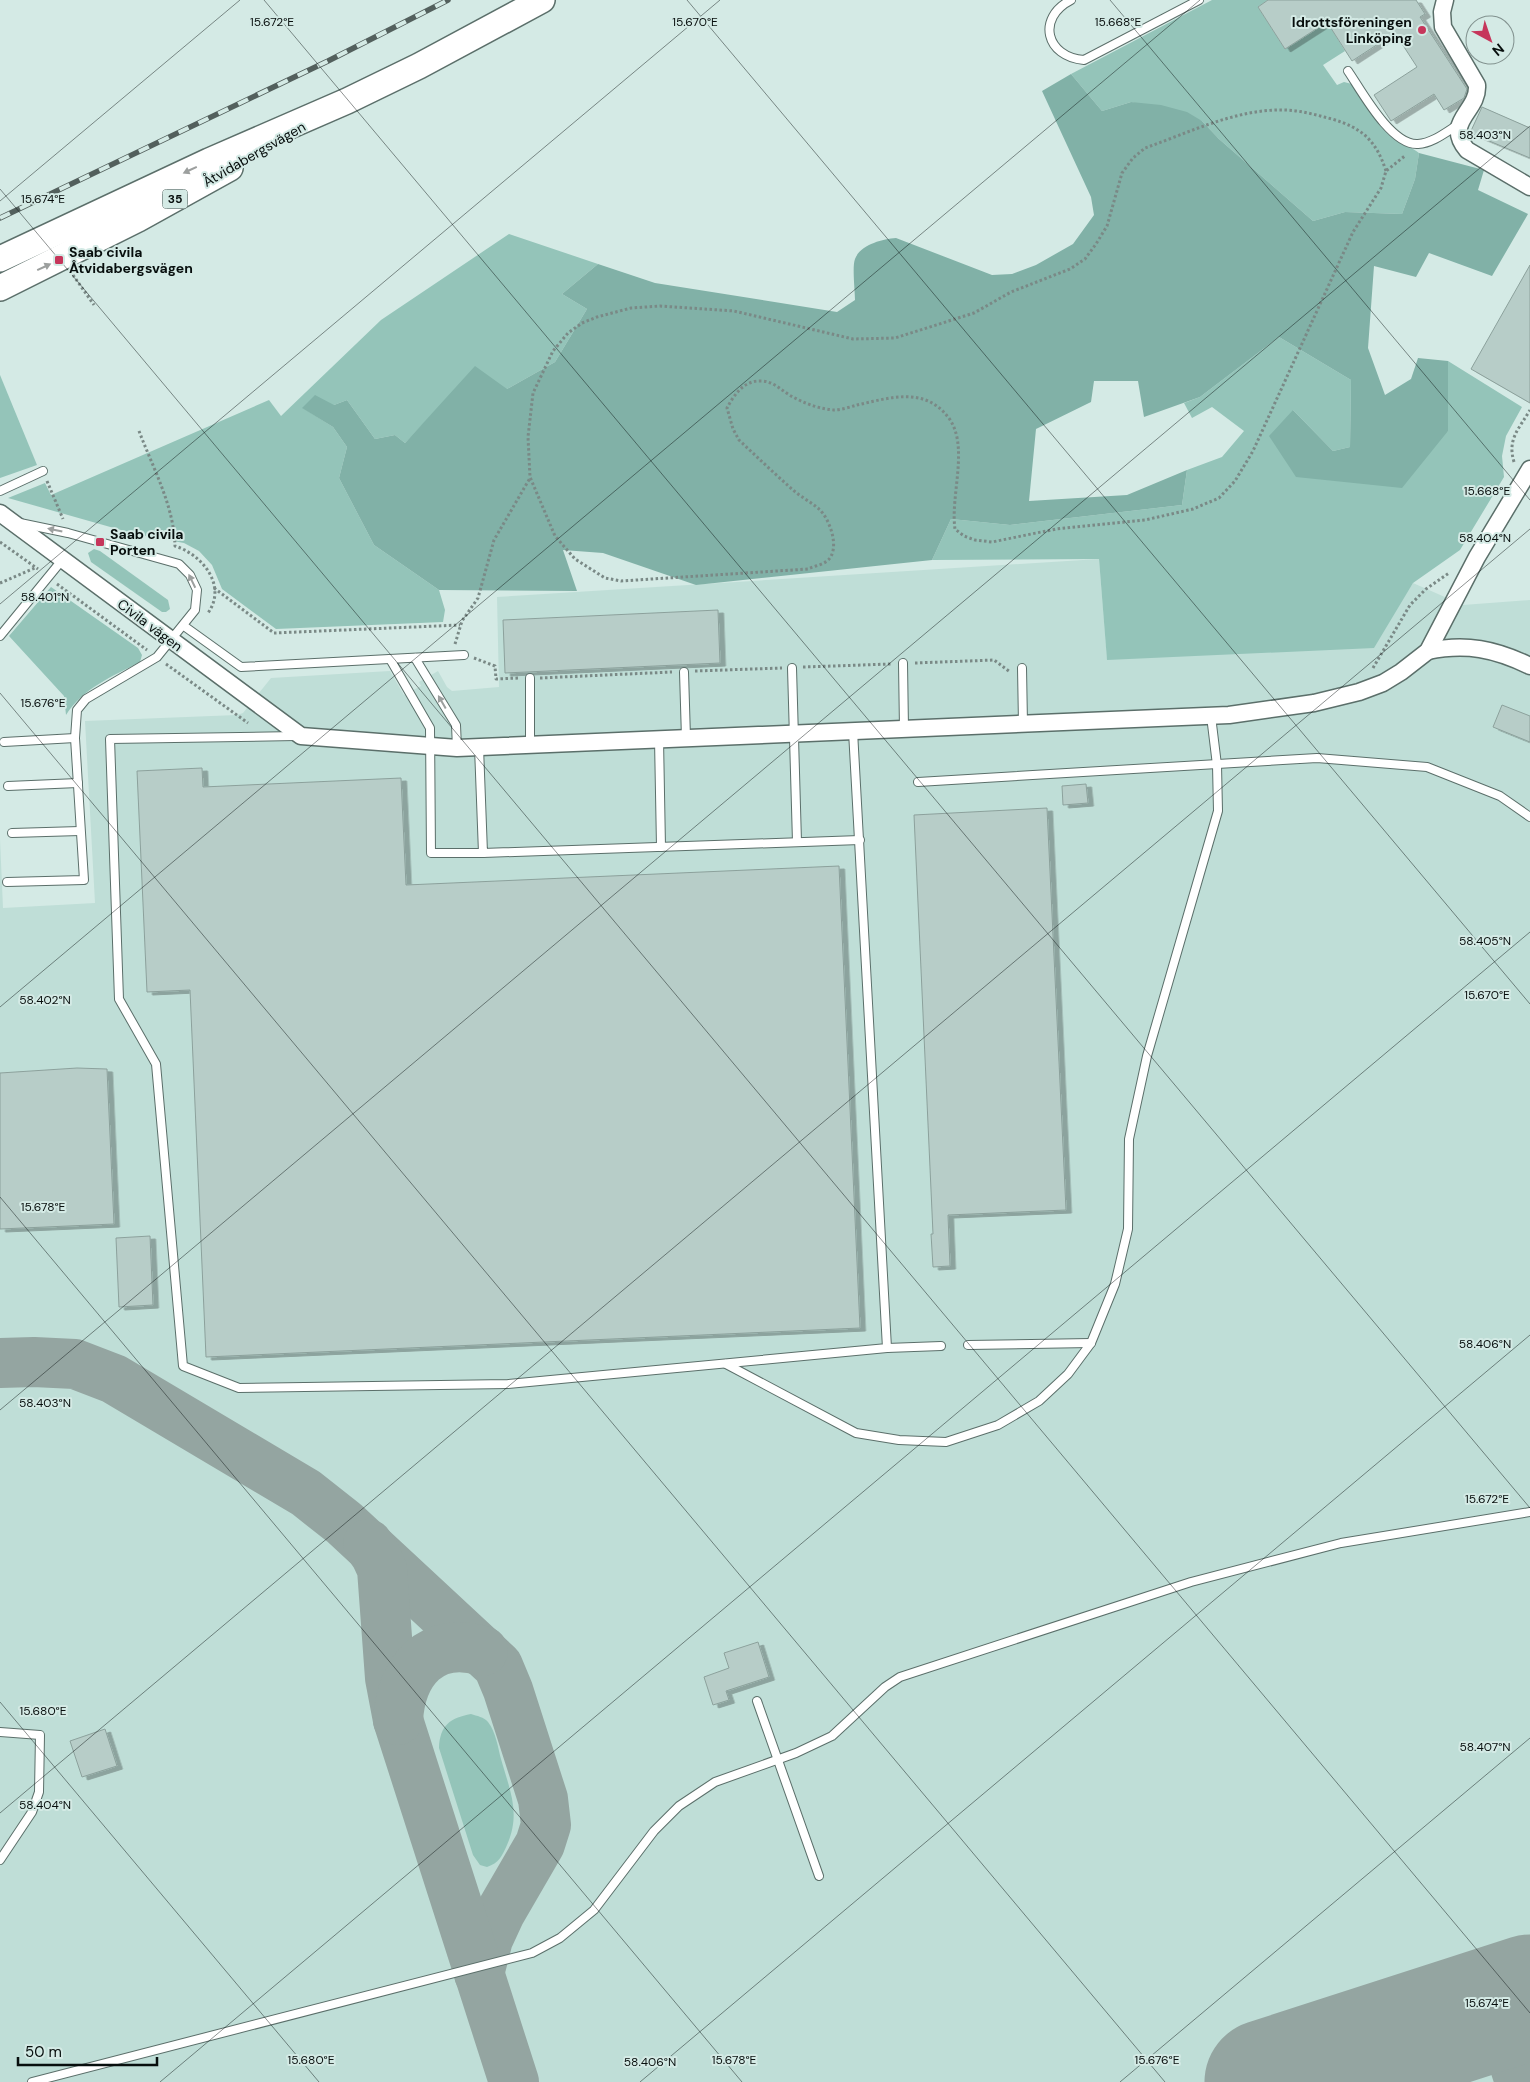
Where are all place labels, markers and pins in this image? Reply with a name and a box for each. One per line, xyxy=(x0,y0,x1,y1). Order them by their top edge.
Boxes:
place label: Idrottsföreningen Linköping xyxy=(1292,13,1412,47)
marker: Idrottsföreningen Linköping xyxy=(1416,24,1428,36)
place label: Saab civila Åtvidabergsvägen xyxy=(69,243,193,277)
marker: Saab civila Åtvidabergsvägen xyxy=(53,254,65,266)
place label: Saab civila Porten xyxy=(110,525,183,559)
marker: Saab civila Porten xyxy=(94,536,106,548)

